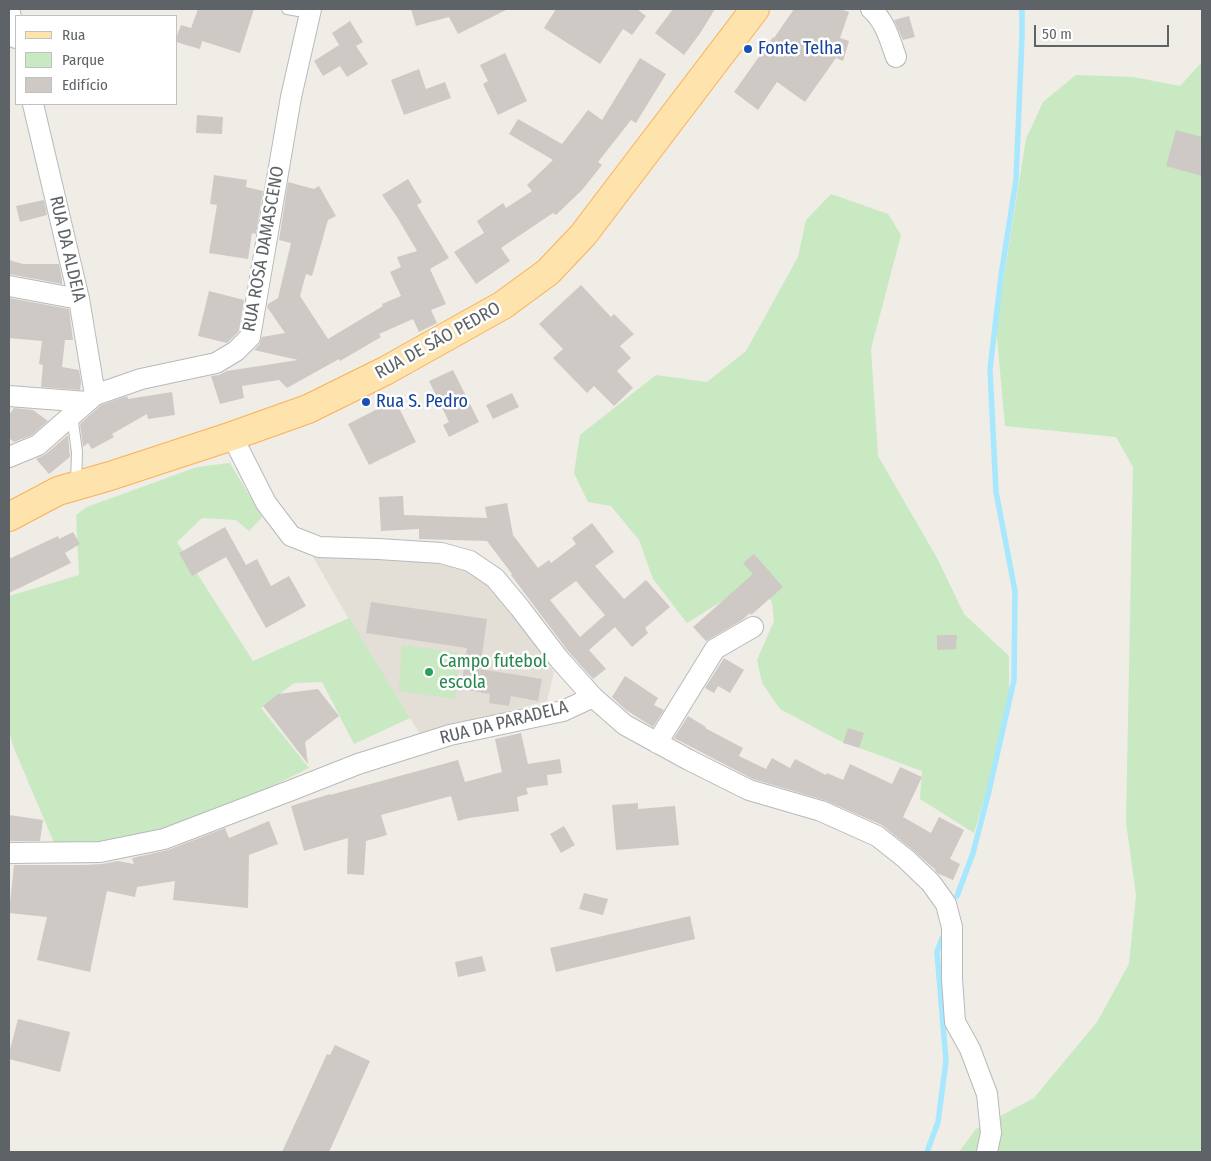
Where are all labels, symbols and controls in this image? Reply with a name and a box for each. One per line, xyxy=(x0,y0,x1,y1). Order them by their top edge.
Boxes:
legend xyxy=(15,15,178,105)
scale bar xyxy=(1036,15,1171,47)
text: 50 m xyxy=(1042,25,1072,43)
text: Rua xyxy=(62,26,85,44)
place label: Fonte Telha xyxy=(758,38,842,60)
marker: Fonte Telha xyxy=(742,43,754,55)
text: Parque xyxy=(62,51,105,69)
text: Edifício xyxy=(62,76,108,94)
street label: RUA ROSA DAMASCENO xyxy=(239,164,289,334)
street label: RUA DA ALDEIA xyxy=(44,194,90,304)
street label: RUA DE SÃO PEDRO xyxy=(372,298,504,384)
place label: Rua S. Pedro xyxy=(376,391,468,413)
marker: Rua S. Pedro xyxy=(360,396,372,408)
place label: Campo futebol escola xyxy=(439,651,547,694)
marker: Campo futebol escola xyxy=(423,666,435,678)
street label: RUA DA PARADELA xyxy=(438,697,570,749)

